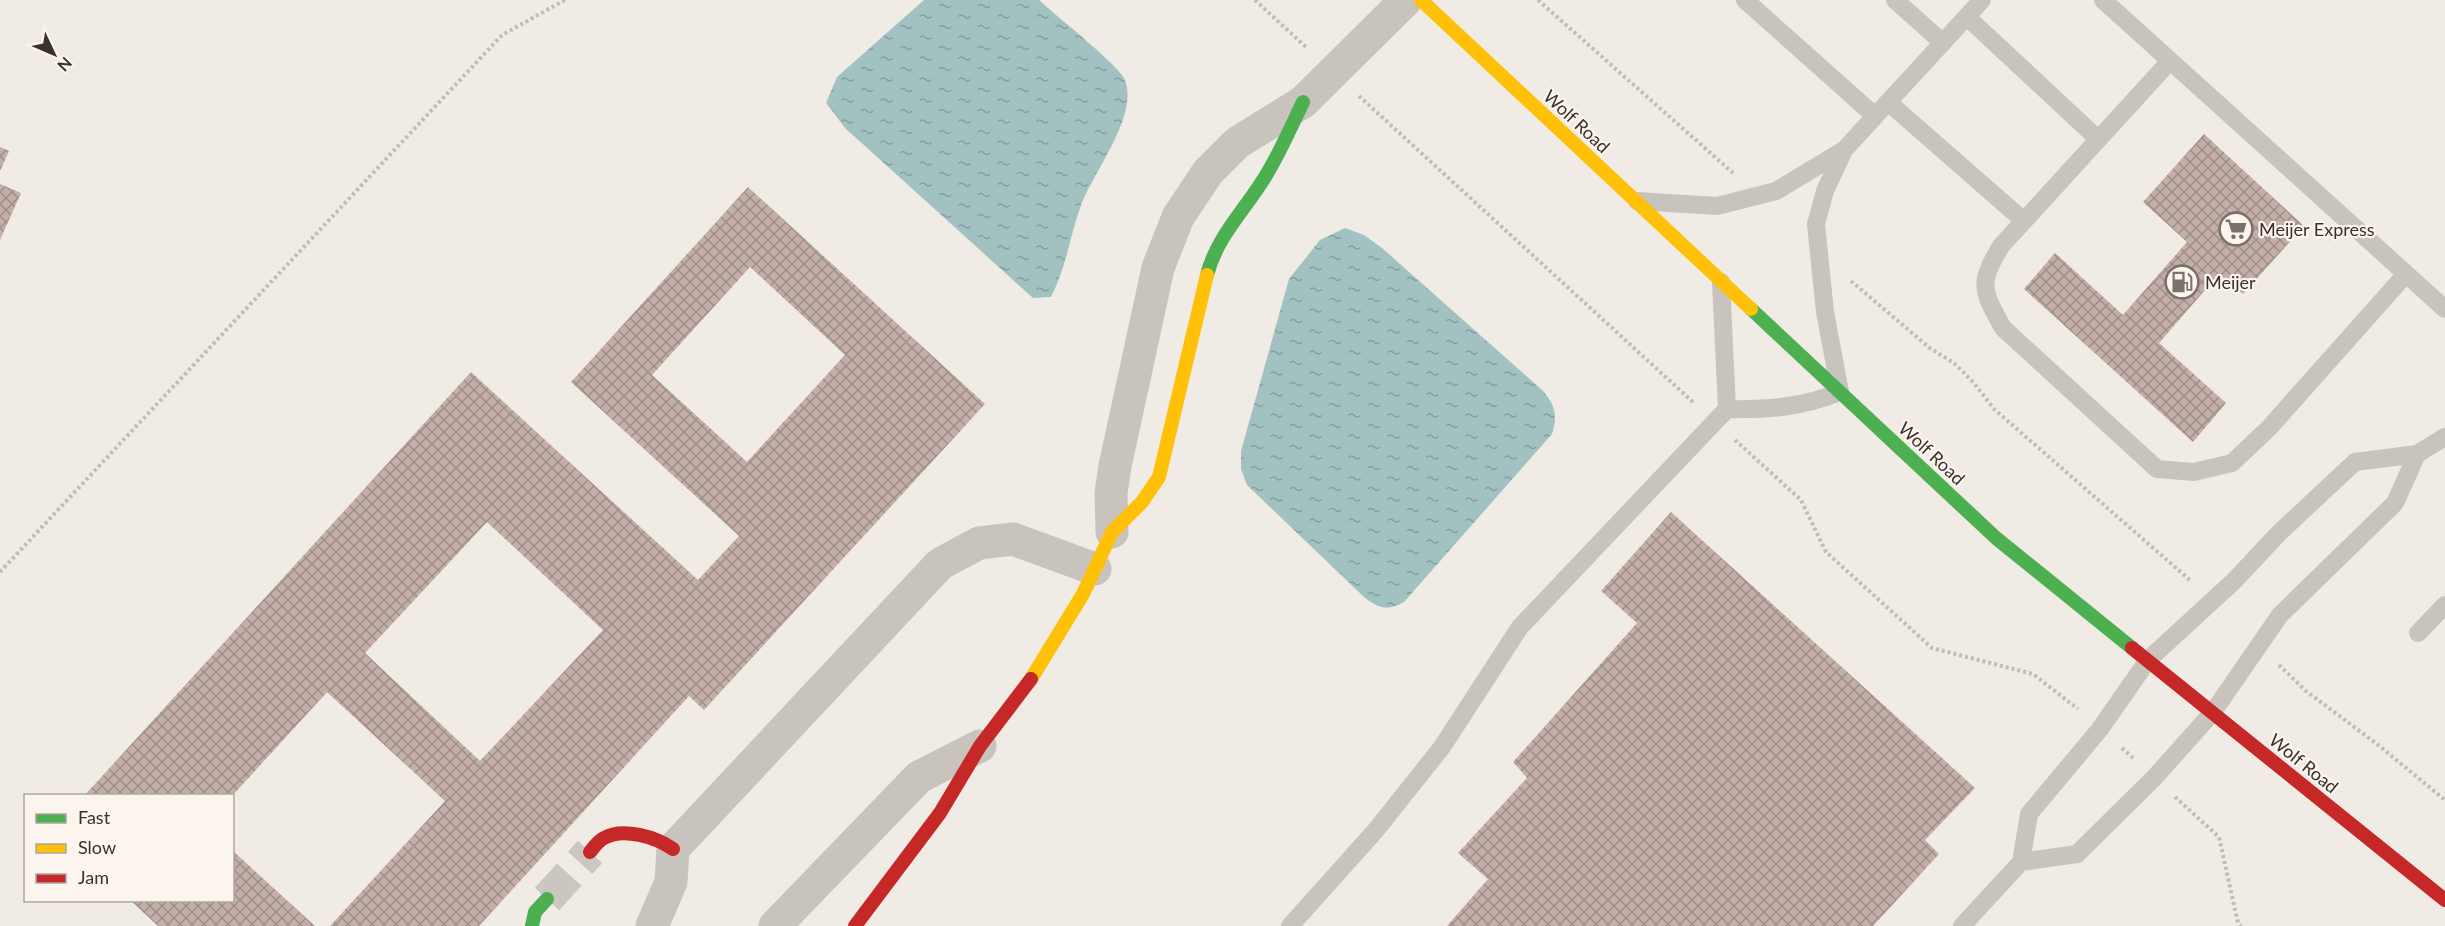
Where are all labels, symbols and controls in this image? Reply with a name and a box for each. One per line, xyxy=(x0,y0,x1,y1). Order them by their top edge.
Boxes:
north arrow xyxy=(24,24,84,84)
text: N xyxy=(54,54,76,76)
street label: Wolf Road xyxy=(1539,85,1615,157)
supermarket icon: Meijer Express xyxy=(2218,211,2254,247)
place label: Meijer Express xyxy=(2259,218,2375,240)
fuel station icon: Meijer xyxy=(2164,264,2200,300)
place label: Meijer xyxy=(2205,271,2256,293)
street label: Wolf Road xyxy=(1894,417,1970,489)
street label: Wolf Road xyxy=(2265,728,2343,798)
legend xyxy=(24,794,234,902)
text: Fast xyxy=(78,806,111,828)
text: Slow xyxy=(78,836,116,858)
text: Jam xyxy=(78,866,109,888)

